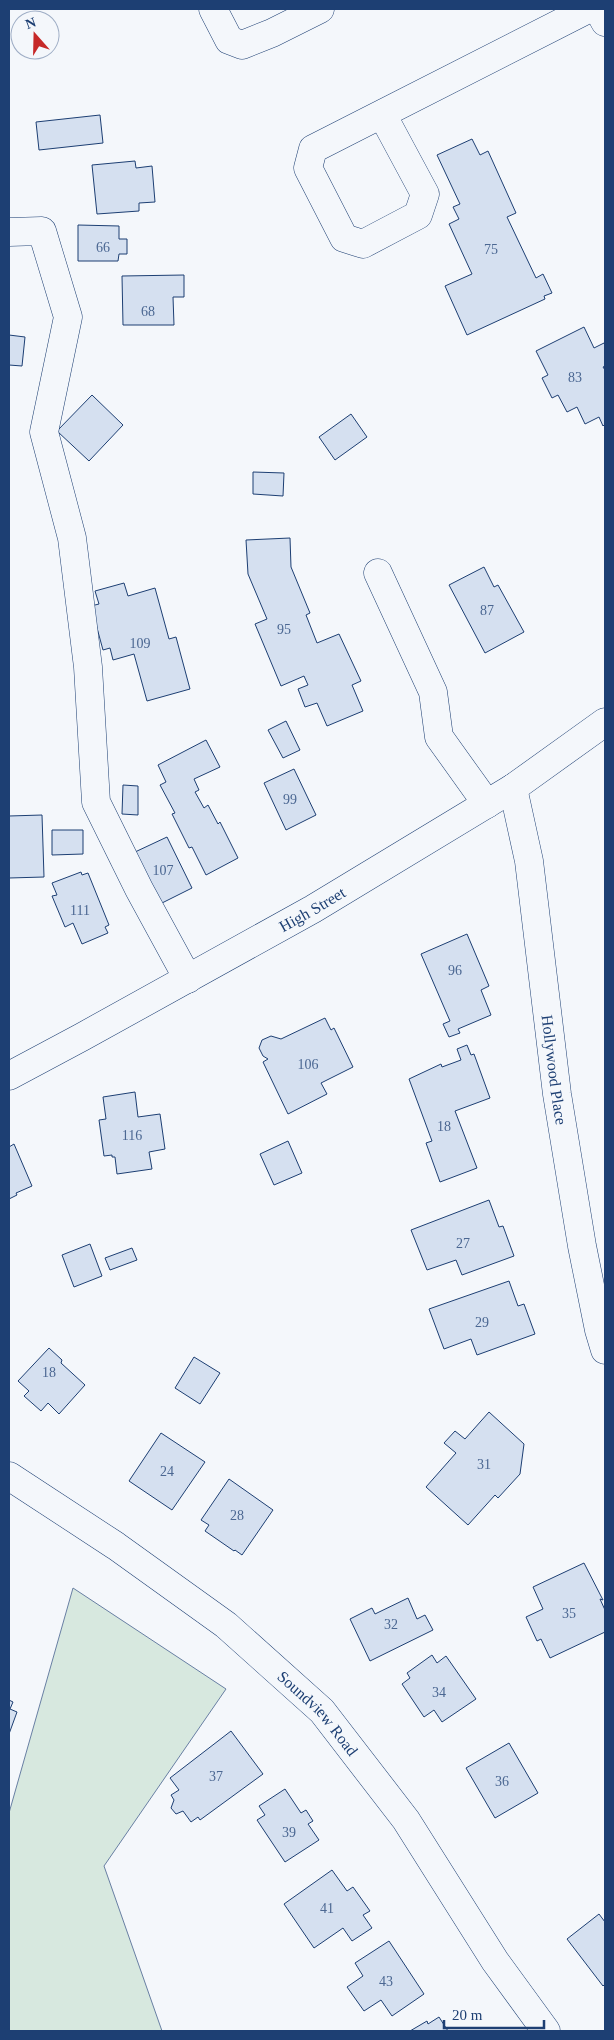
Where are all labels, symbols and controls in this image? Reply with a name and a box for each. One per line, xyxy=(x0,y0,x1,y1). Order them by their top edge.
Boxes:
north arrow xyxy=(10,10,60,60)
text: N xyxy=(23,14,38,32)
house number: 66 xyxy=(96,240,110,255)
house number: 75 xyxy=(484,242,498,257)
house number: 68 xyxy=(141,304,155,319)
house number: 83 xyxy=(568,370,582,385)
house number: 87 xyxy=(480,603,494,618)
house number: 95 xyxy=(277,622,291,637)
house number: 109 xyxy=(130,636,151,651)
house number: 99 xyxy=(283,792,297,807)
house number: 107 xyxy=(153,863,174,878)
street label: High Street xyxy=(276,883,349,935)
house number: 111 xyxy=(70,903,90,918)
house number: 96 xyxy=(448,963,462,978)
street label: Hollywood Place xyxy=(539,1014,570,1126)
house number: 106 xyxy=(298,1057,319,1072)
house number: 18 xyxy=(437,1119,451,1134)
house number: 116 xyxy=(122,1128,142,1143)
house number: 27 xyxy=(456,1236,470,1251)
house number: 29 xyxy=(475,1315,489,1330)
house number: 18 xyxy=(42,1365,56,1380)
house number: 31 xyxy=(477,1457,491,1472)
house number: 24 xyxy=(160,1464,174,1479)
house number: 28 xyxy=(230,1508,244,1523)
house number: 35 xyxy=(562,1606,576,1621)
house number: 32 xyxy=(384,1617,398,1632)
street label: Soundview Road xyxy=(274,1668,361,1759)
house number: 34 xyxy=(432,1685,446,1700)
house number: 37 xyxy=(209,1769,223,1784)
house number: 36 xyxy=(495,1774,509,1789)
house number: 39 xyxy=(282,1825,296,1840)
house number: 41 xyxy=(320,1901,334,1916)
house number: 43 xyxy=(379,1974,393,1989)
scale bar xyxy=(444,1998,544,2030)
text: 20 m xyxy=(452,2007,483,2023)

